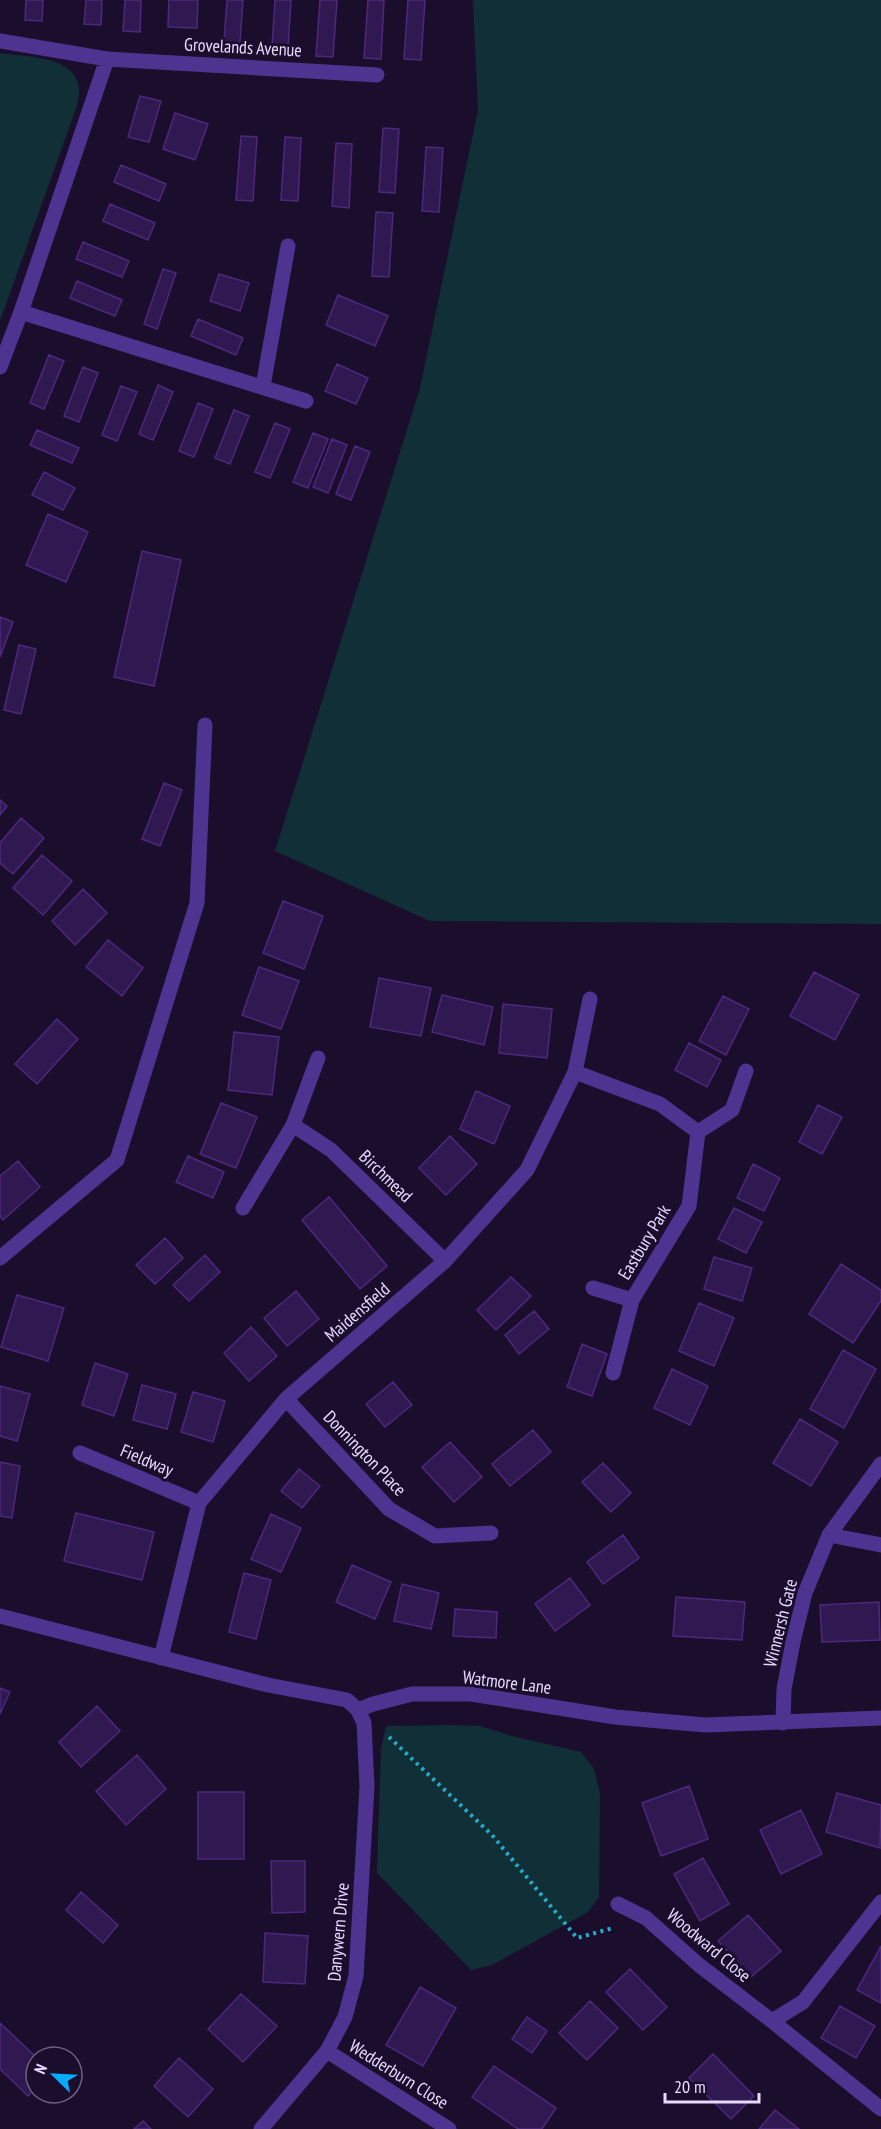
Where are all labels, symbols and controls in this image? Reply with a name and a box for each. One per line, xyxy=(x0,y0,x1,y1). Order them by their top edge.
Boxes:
street label: Grovelands Avenue xyxy=(184,32,302,62)
street label: Birchmead xyxy=(354,1145,418,1207)
street label: Eastbury Park xyxy=(613,1200,675,1284)
street label: Maidensfield xyxy=(320,1277,394,1347)
street label: Donnington Place xyxy=(319,1405,411,1501)
street label: Fieldway xyxy=(117,1439,177,1481)
street label: Winnersh Gate xyxy=(758,1576,802,1670)
street label: Watmore Lane xyxy=(461,1665,553,1699)
street label: Danywern Drive xyxy=(322,1882,354,1982)
street label: Woodward Close xyxy=(662,1903,756,1987)
street label: Wedderburn Close xyxy=(345,2034,453,2114)
north arrow xyxy=(24,2045,84,2105)
text: N xyxy=(29,2061,51,2077)
scale bar xyxy=(665,2066,760,2104)
text: 20 m xyxy=(674,2075,706,2098)

